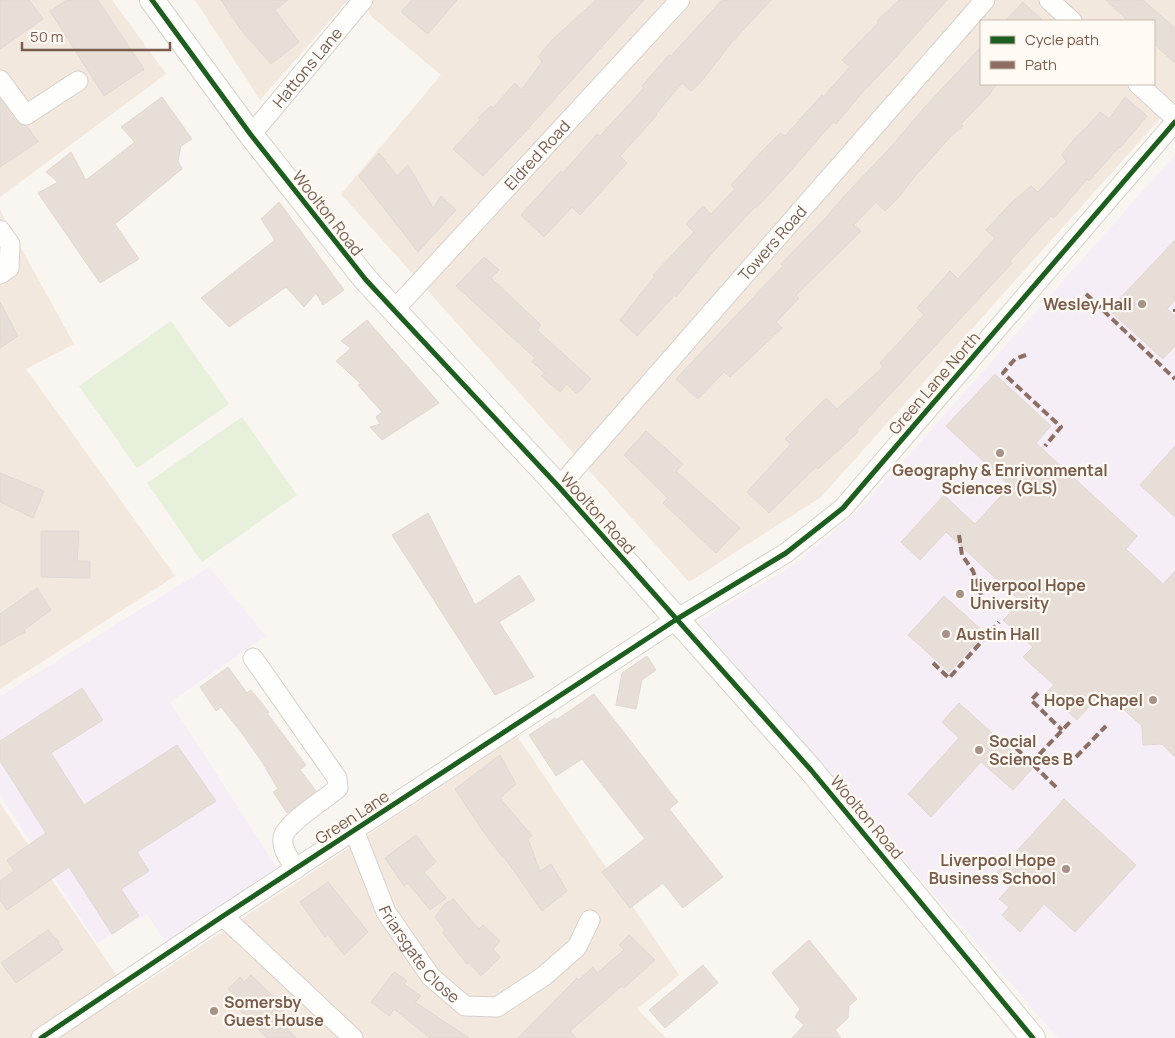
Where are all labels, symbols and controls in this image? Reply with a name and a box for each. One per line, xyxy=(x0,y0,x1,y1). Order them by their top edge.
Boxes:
scale bar xyxy=(22,20,170,52)
legend xyxy=(980,20,1155,85)
street label: Hattons Lane xyxy=(267,22,347,112)
text: 50 m xyxy=(30,26,64,47)
text: Cycle path xyxy=(1025,29,1099,50)
text: Path xyxy=(1025,54,1057,75)
street label: Eldred Road xyxy=(499,115,575,195)
street label: Woolton Road xyxy=(288,166,368,260)
street label: Towers Road xyxy=(733,201,811,286)
place label: Wesley Hall xyxy=(1043,293,1132,315)
marker: Wesley Hall xyxy=(1136,298,1148,310)
street label: Green Lane North xyxy=(883,327,985,439)
marker: Geography & Enrivonmental Sciences (GLS) xyxy=(994,447,1006,459)
place label: Geography & Enrivonmental Sciences (GLS) xyxy=(892,459,1108,499)
street label: Woolton Road xyxy=(555,467,641,559)
place label: Liverpool Hope University xyxy=(970,574,1086,614)
marker: Liverpool Hope University xyxy=(954,588,966,600)
place label: Austin Hall xyxy=(956,623,1040,645)
marker: Austin Hall xyxy=(940,628,952,640)
place label: Hope Chapel xyxy=(1044,689,1143,711)
marker: Hope Chapel xyxy=(1147,694,1159,706)
place label: Social Sciences B xyxy=(989,730,1073,770)
marker: Social Sciences B xyxy=(973,744,985,756)
street label: Woolton Road xyxy=(826,771,908,863)
street label: Green Lane xyxy=(311,785,393,849)
place label: Liverpool Hope Business School xyxy=(929,849,1056,889)
marker: Liverpool Hope Business School xyxy=(1060,863,1072,875)
street label: Friarsgate Close xyxy=(374,903,465,1008)
place label: Somersby Guest House xyxy=(224,991,324,1031)
marker: Somersby Guest House xyxy=(208,1005,220,1017)

